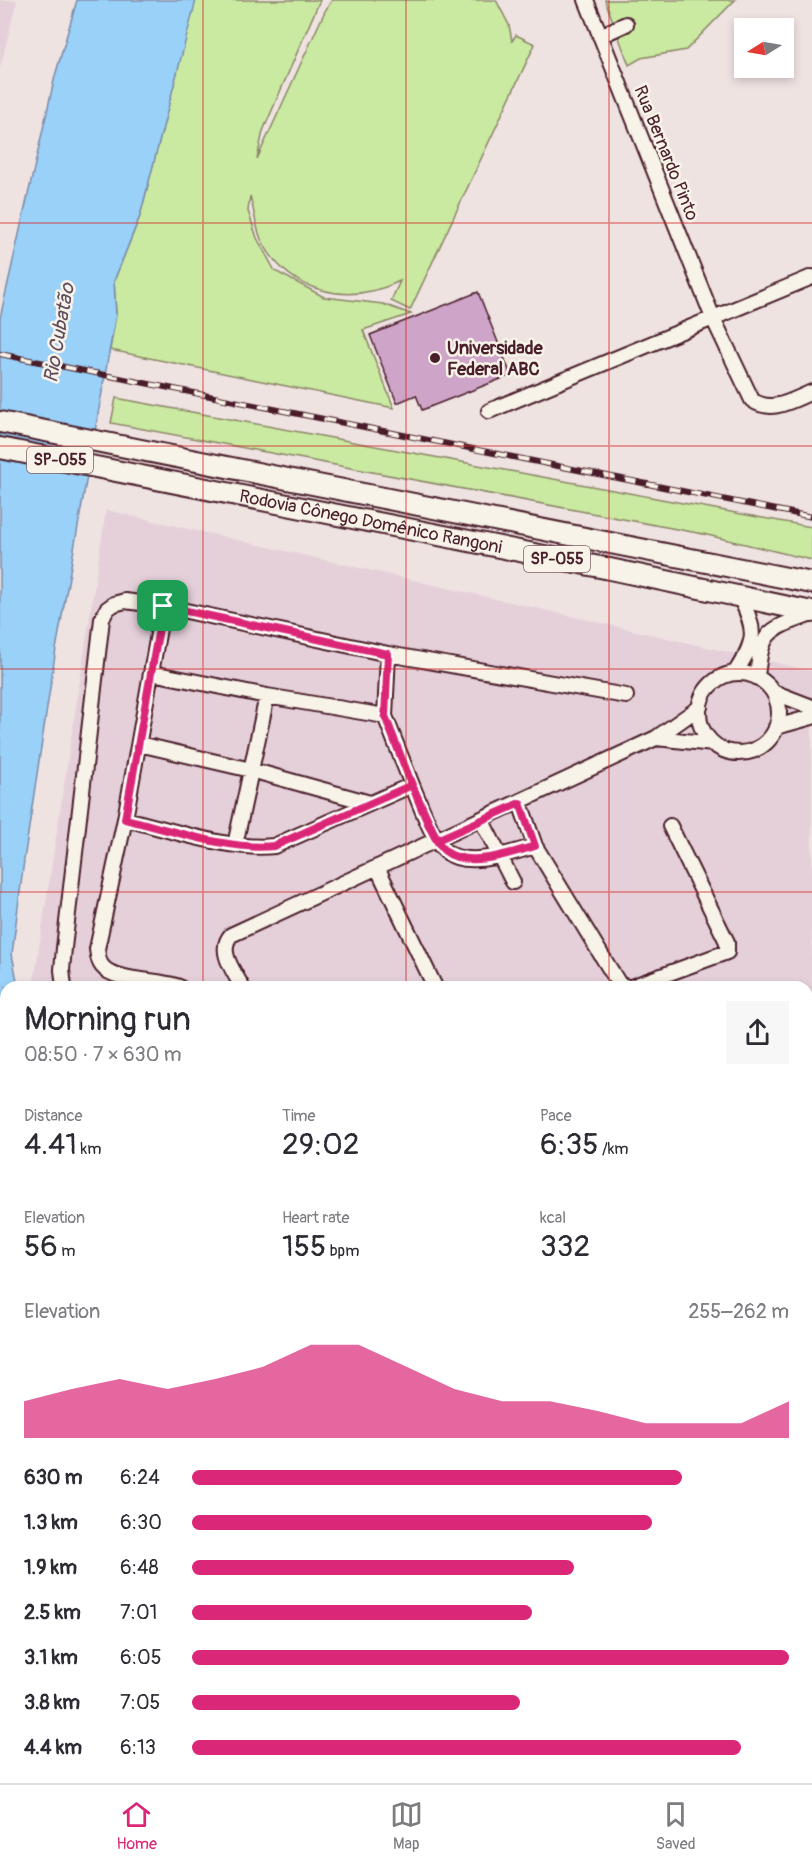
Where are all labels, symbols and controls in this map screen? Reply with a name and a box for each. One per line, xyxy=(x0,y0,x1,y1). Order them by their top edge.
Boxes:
north arrow xyxy=(734,18,794,78)
map controls xyxy=(734,18,794,78)
street label: Rua Bernardo Pinto xyxy=(628,82,704,224)
water label: Rio Cubatão xyxy=(38,280,80,385)
place label: Universidade Federal ABC xyxy=(447,337,544,381)
marker: Universidade Federal ABC xyxy=(428,351,442,365)
road number: SP-055 xyxy=(27,447,93,473)
street label: Rodovia Cônego Domênico Rangoni xyxy=(237,484,504,559)
road number: SP-055 xyxy=(524,546,590,572)
pin xyxy=(137,580,188,631)
icon: arrive xyxy=(146,589,179,622)
text: Morning run xyxy=(24,999,191,1040)
button: share xyxy=(726,1001,789,1064)
text: 08:50 · 7 × 630 m xyxy=(24,1042,182,1067)
text: Distance xyxy=(24,1106,83,1126)
text: Time xyxy=(282,1106,315,1126)
text: Pace xyxy=(540,1106,572,1126)
text: 4.41 xyxy=(24,1126,77,1163)
text: 29:02 xyxy=(282,1126,360,1163)
text: 6:35 xyxy=(540,1126,598,1163)
text: km xyxy=(77,1139,101,1159)
text: /km xyxy=(598,1139,629,1159)
text: Elevation xyxy=(24,1208,85,1228)
text: Heart rate xyxy=(282,1208,349,1228)
text: kcal xyxy=(540,1208,566,1228)
text: 56 xyxy=(24,1228,58,1265)
text: 155 xyxy=(282,1228,326,1265)
text: 332 xyxy=(540,1228,590,1265)
text: m xyxy=(58,1241,75,1261)
text: bpm xyxy=(326,1241,359,1261)
text: Elevation xyxy=(24,1299,100,1324)
text: 255–262 m xyxy=(688,1299,789,1324)
text: 630 m xyxy=(24,1465,83,1490)
text: 6:24 xyxy=(120,1465,160,1490)
text: 1.3 km xyxy=(24,1510,78,1535)
text: 6:30 xyxy=(120,1510,162,1535)
text: 1.9 km xyxy=(24,1555,77,1580)
text: 6:48 xyxy=(120,1555,159,1580)
text: 2.5 km xyxy=(24,1600,81,1625)
text: 7:01 xyxy=(120,1600,157,1625)
text: 3.1 km xyxy=(24,1645,78,1670)
text: 6:05 xyxy=(120,1645,161,1670)
text: 3.8 km xyxy=(24,1690,80,1715)
text: 7:05 xyxy=(120,1690,160,1715)
text: 4.4 km xyxy=(24,1735,82,1760)
text: 6:13 xyxy=(120,1735,156,1760)
tab: Home xyxy=(116,1798,157,1854)
tab: Map xyxy=(390,1798,423,1854)
tab: Saved xyxy=(656,1798,696,1854)

